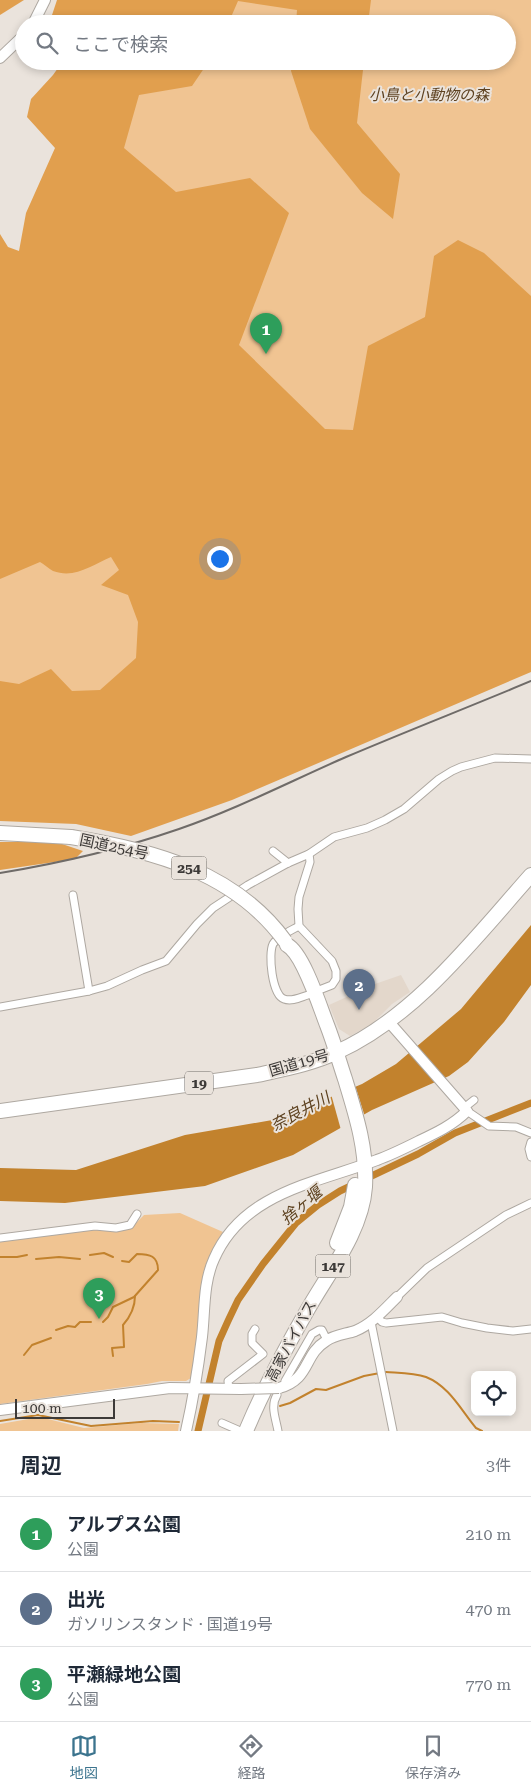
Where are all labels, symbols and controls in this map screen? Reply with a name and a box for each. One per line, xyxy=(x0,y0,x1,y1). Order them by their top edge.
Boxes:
search box xyxy=(15,15,516,70)
icon: search xyxy=(33,29,61,57)
text: ここで検索 xyxy=(73,33,168,56)
park label: 小鳥と小動物の森 xyxy=(369,86,491,104)
pin: 1 xyxy=(250,313,282,354)
your location xyxy=(207,546,233,572)
street label: 国道254号 xyxy=(78,831,150,863)
road number: 254 xyxy=(172,856,206,880)
pin: 2 xyxy=(343,969,375,1010)
street label: 国道19号 xyxy=(267,1046,331,1080)
road number: 19 xyxy=(185,1072,213,1094)
water label: 奈良井川 xyxy=(268,1087,335,1135)
water label: 捨ヶ堰 xyxy=(277,1181,328,1228)
road number: 147 xyxy=(316,1254,350,1278)
pin: 3 xyxy=(83,1278,115,1319)
street label: 高家バイパス xyxy=(262,1297,320,1385)
map controls xyxy=(471,1371,516,1416)
button: locate xyxy=(471,1371,516,1416)
scale bar xyxy=(15,1396,115,1419)
text: 100 m xyxy=(22,1400,62,1416)
text: 周辺 xyxy=(20,1454,62,1478)
text: 3件 xyxy=(486,1456,511,1475)
text: アルプス公園 xyxy=(67,1513,181,1536)
text: 1 xyxy=(32,1525,40,1544)
text: 210 m xyxy=(465,1525,511,1544)
text: 公園 xyxy=(67,1540,99,1559)
text: 出光 xyxy=(67,1588,105,1611)
text: 2 xyxy=(32,1600,40,1619)
text: 470 m xyxy=(465,1600,511,1619)
text: ガソリンスタンド · 国道19号 xyxy=(67,1615,273,1634)
text: 平瀬緑地公園 xyxy=(67,1663,181,1686)
text: 3 xyxy=(32,1675,40,1694)
text: 770 m xyxy=(465,1675,511,1694)
text: 公園 xyxy=(67,1690,99,1709)
tab: 地図 xyxy=(70,1732,98,1782)
tab: 経路 xyxy=(237,1732,265,1782)
tab: 保存済み xyxy=(405,1732,461,1782)

